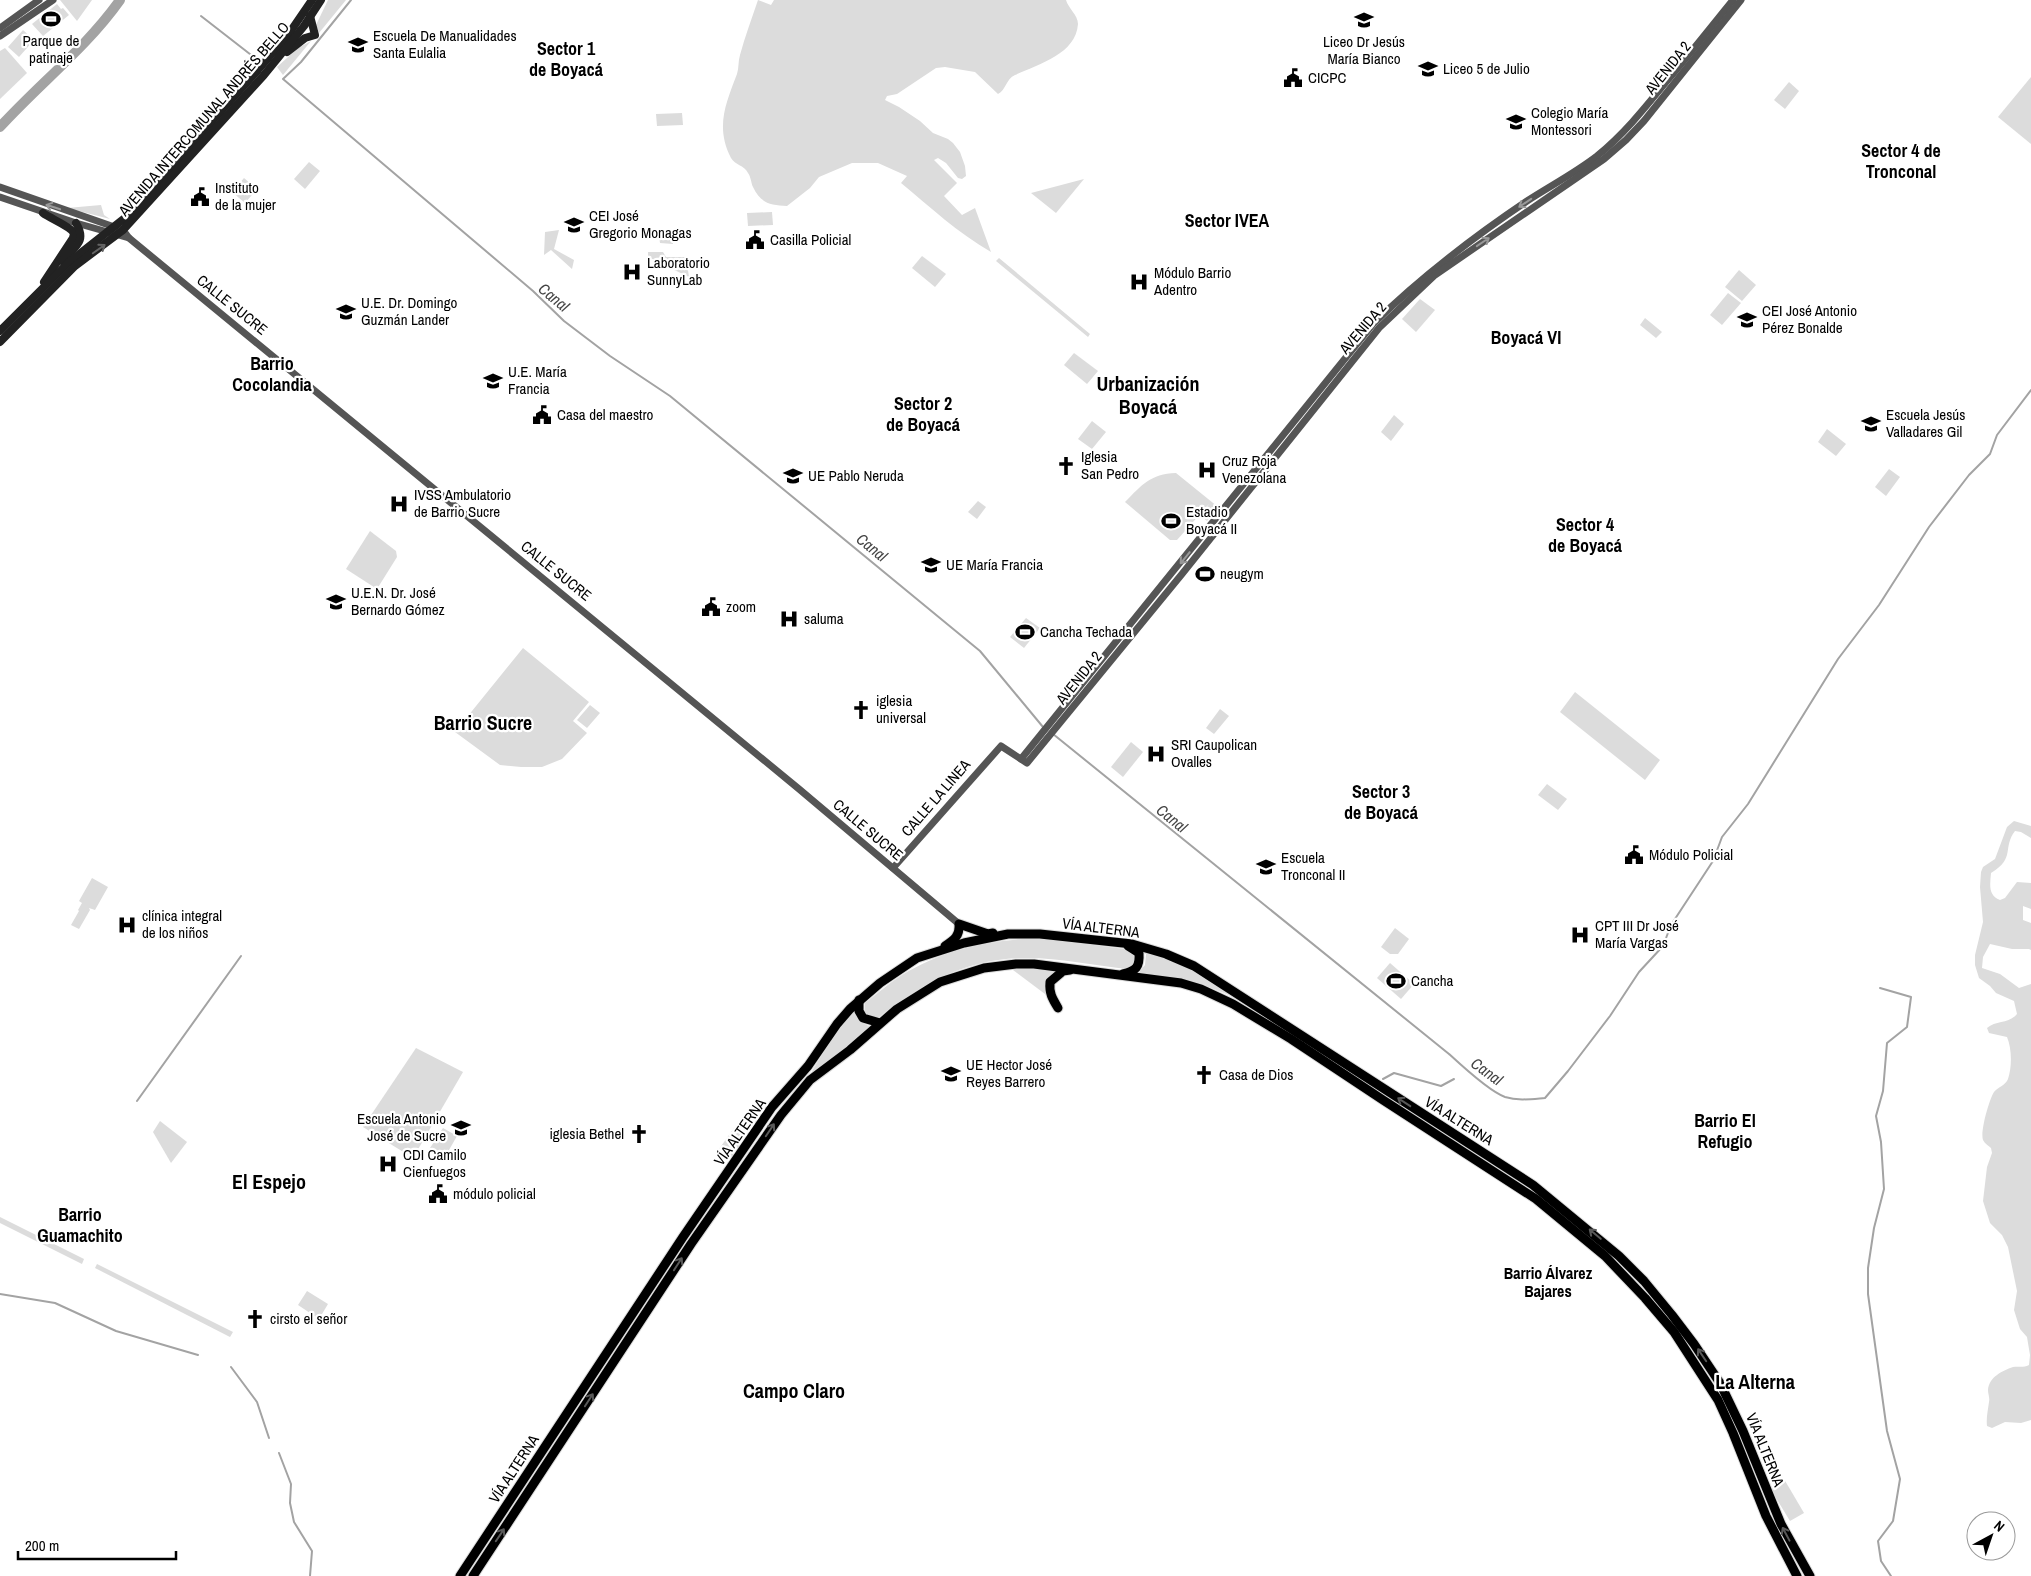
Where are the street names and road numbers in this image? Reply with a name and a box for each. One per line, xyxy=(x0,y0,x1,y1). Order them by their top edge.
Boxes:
street label: AVENIDA INTERCOMUNAL ANDRÉS BELLO xyxy=(113,17,294,221)
street label: AVENIDA 2 xyxy=(1639,37,1696,99)
street label: CALLE SUCRE xyxy=(193,270,272,340)
street label: AVENIDA 2 xyxy=(1333,297,1391,359)
street label: CALLE SUCRE xyxy=(517,536,596,606)
street label: AVENIDA 2 xyxy=(1050,647,1107,709)
street label: CALLE LA LINEA xyxy=(896,754,975,841)
street label: CALLE SUCRE xyxy=(829,794,908,865)
street label: VÍA ALTERNA xyxy=(1061,912,1142,943)
street label: VÍA ALTERNA xyxy=(1421,1091,1498,1150)
street label: VÍA ALTERNA xyxy=(709,1093,771,1170)
street label: VÍA ALTERNA xyxy=(1741,1410,1790,1491)
street label: VÍA ALTERNA xyxy=(484,1430,544,1507)

